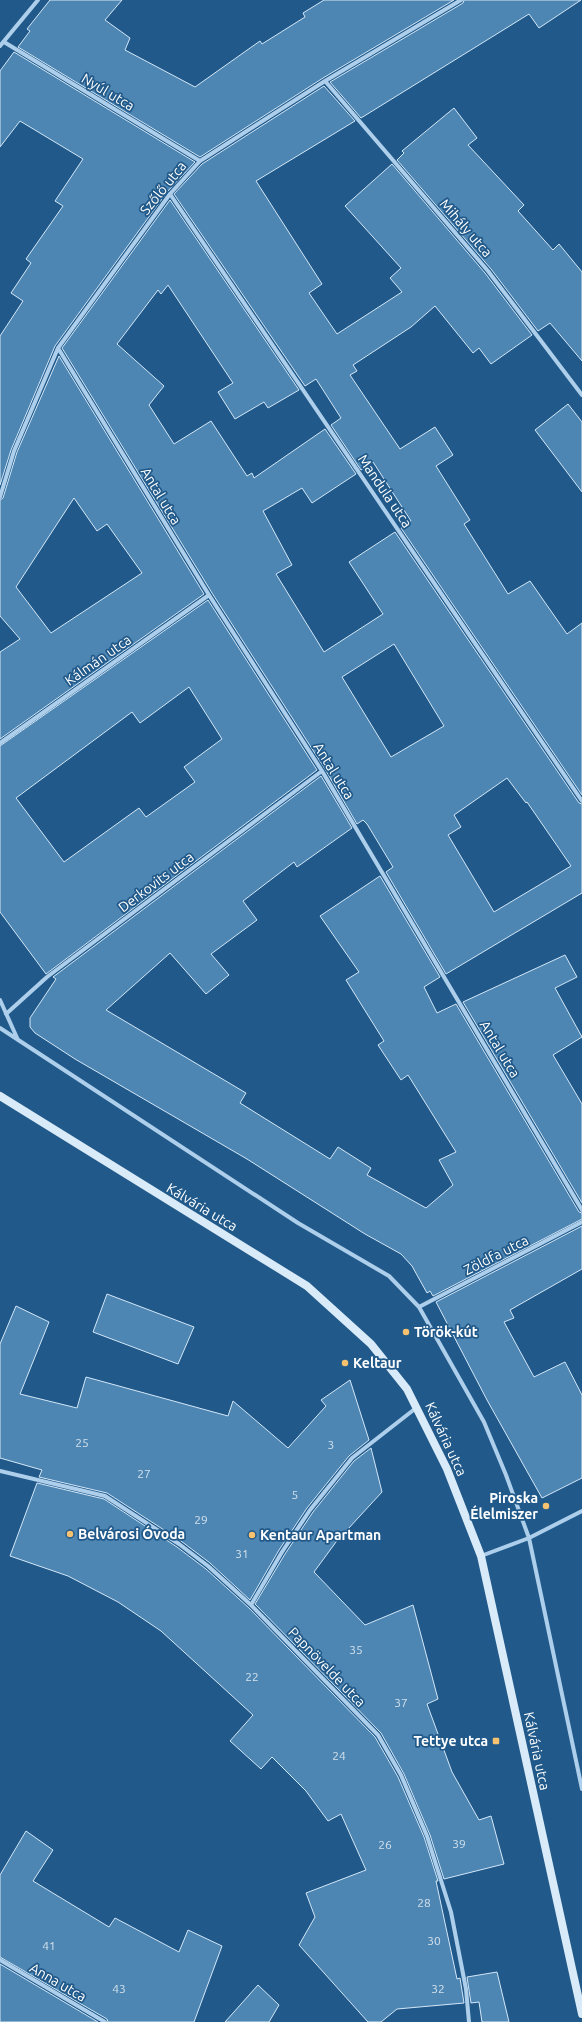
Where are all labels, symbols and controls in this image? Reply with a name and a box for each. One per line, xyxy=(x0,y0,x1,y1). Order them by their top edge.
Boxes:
street label: Nyúl utca xyxy=(79,70,137,114)
street label: Szőlő utca xyxy=(137,158,189,218)
street label: Mihály utca xyxy=(437,196,495,260)
street label: Mandula utca xyxy=(355,451,415,531)
street label: Antal utca xyxy=(138,465,184,527)
street label: Kálmán utca xyxy=(62,631,134,689)
street label: Antal utca xyxy=(310,740,358,802)
street label: Derkovits utca xyxy=(115,849,197,915)
street label: Antal utca xyxy=(477,1018,523,1080)
street label: Kálvária utca xyxy=(164,1180,240,1234)
street label: Zöldfa utca xyxy=(461,1232,531,1278)
place label: Török-kút xyxy=(414,1324,478,1340)
marker: Török-kút xyxy=(401,1327,411,1337)
place label: Keltaur xyxy=(353,1355,402,1371)
marker: Keltaur xyxy=(340,1358,350,1368)
street label: Kálvária utca xyxy=(422,1400,470,1478)
house number: 25 xyxy=(75,1436,89,1449)
house number: 3 xyxy=(328,1438,334,1451)
house number: 27 xyxy=(137,1467,151,1480)
house number: 5 xyxy=(292,1488,298,1501)
place label: Piroska Élelmiszer xyxy=(470,1490,538,1522)
marker: Piroska Élelmiszer xyxy=(541,1501,551,1511)
house number: 29 xyxy=(194,1513,208,1526)
place label: Belvárosi Óvoda xyxy=(78,1525,185,1542)
place label: Kentaur Apartman xyxy=(260,1527,381,1543)
marker: Belvárosi Óvoda xyxy=(65,1529,75,1539)
marker: Kentaur Apartman xyxy=(247,1530,257,1540)
house number: 31 xyxy=(235,1547,249,1560)
street label: Papnövelde utca xyxy=(285,1624,369,1710)
house number: 35 xyxy=(349,1643,363,1656)
house number: 22 xyxy=(245,1670,259,1683)
house number: 37 xyxy=(394,1696,408,1709)
street label: Kálvária utca xyxy=(521,1710,553,1792)
place label: Tettye utca xyxy=(413,1733,488,1749)
marker: Tettye utca xyxy=(491,1736,501,1746)
house number: 24 xyxy=(332,1749,346,1762)
house number: 39 xyxy=(452,1837,466,1850)
house number: 26 xyxy=(378,1838,392,1851)
house number: 28 xyxy=(417,1896,431,1909)
house number: 30 xyxy=(427,1934,441,1947)
house number: 41 xyxy=(42,1939,56,1952)
street label: Anna utca xyxy=(27,1959,89,2005)
house number: 43 xyxy=(112,1982,126,1995)
house number: 32 xyxy=(431,1982,445,1995)

